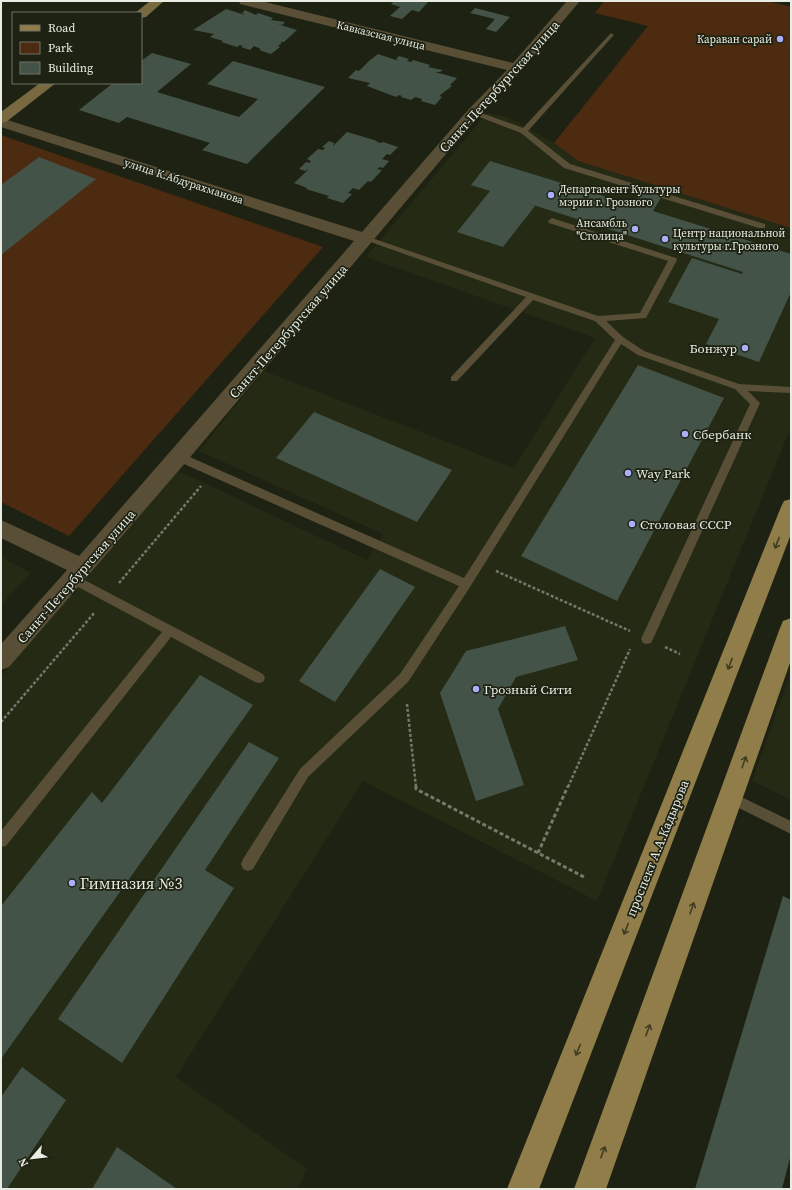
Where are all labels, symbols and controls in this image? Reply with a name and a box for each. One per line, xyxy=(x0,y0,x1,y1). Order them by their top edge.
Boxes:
legend xyxy=(12,12,142,84)
street label: Санкт-Петербургская улица xyxy=(436,16,563,156)
street label: Кавказская улица xyxy=(335,17,427,54)
text: Road xyxy=(48,20,75,36)
place label: Караван сарай xyxy=(697,32,772,47)
marker: Караван сарай xyxy=(775,34,785,44)
text: Park xyxy=(48,40,73,56)
text: Building xyxy=(48,60,93,76)
street label: улица К.Абдурахманова xyxy=(122,155,246,208)
place label: Департамент Культуры мэрии г. Грозного xyxy=(559,182,680,210)
marker: Департамент Культуры мэрии г. Грозного xyxy=(546,190,556,200)
place label: Ансамбль "Столица" xyxy=(576,216,627,244)
marker: Ансамбль "Столица" xyxy=(630,224,640,234)
place label: Центр национальной культуры г.Грозного xyxy=(673,226,785,254)
marker: Центр национальной культуры г.Грозного xyxy=(660,234,670,244)
street label: Санкт-Петербургская улица xyxy=(226,261,351,402)
place label: Бонжур xyxy=(690,340,737,357)
marker: Бонжур xyxy=(740,343,750,353)
place label: Сбербанк xyxy=(693,426,751,443)
marker: Сбербанк xyxy=(680,429,690,439)
place label: Way Park xyxy=(636,465,691,482)
marker: Way Park xyxy=(623,468,633,478)
street label: Санкт-Петербургская улица xyxy=(14,506,139,647)
place label: Столовая СССР xyxy=(640,516,732,533)
marker: Столовая СССР xyxy=(627,519,637,529)
one-way arrow xyxy=(772,537,780,549)
one-way arrow xyxy=(725,658,733,670)
place label: Грозный Сити xyxy=(484,681,572,698)
marker: Грозный Сити xyxy=(471,684,481,694)
one-way arrow xyxy=(741,755,748,768)
street label: проспект А.А.Кадырова xyxy=(622,777,693,919)
place label: Гимназия №3 xyxy=(80,872,183,894)
marker: Гимназия №3 xyxy=(67,878,77,888)
one-way arrow xyxy=(688,902,696,914)
one-way arrow xyxy=(621,922,629,934)
one-way arrow xyxy=(644,1024,652,1036)
one-way arrow xyxy=(573,1043,581,1055)
north arrow xyxy=(12,1138,52,1178)
one-way arrow xyxy=(600,1147,608,1159)
text: N xyxy=(15,1155,32,1170)

